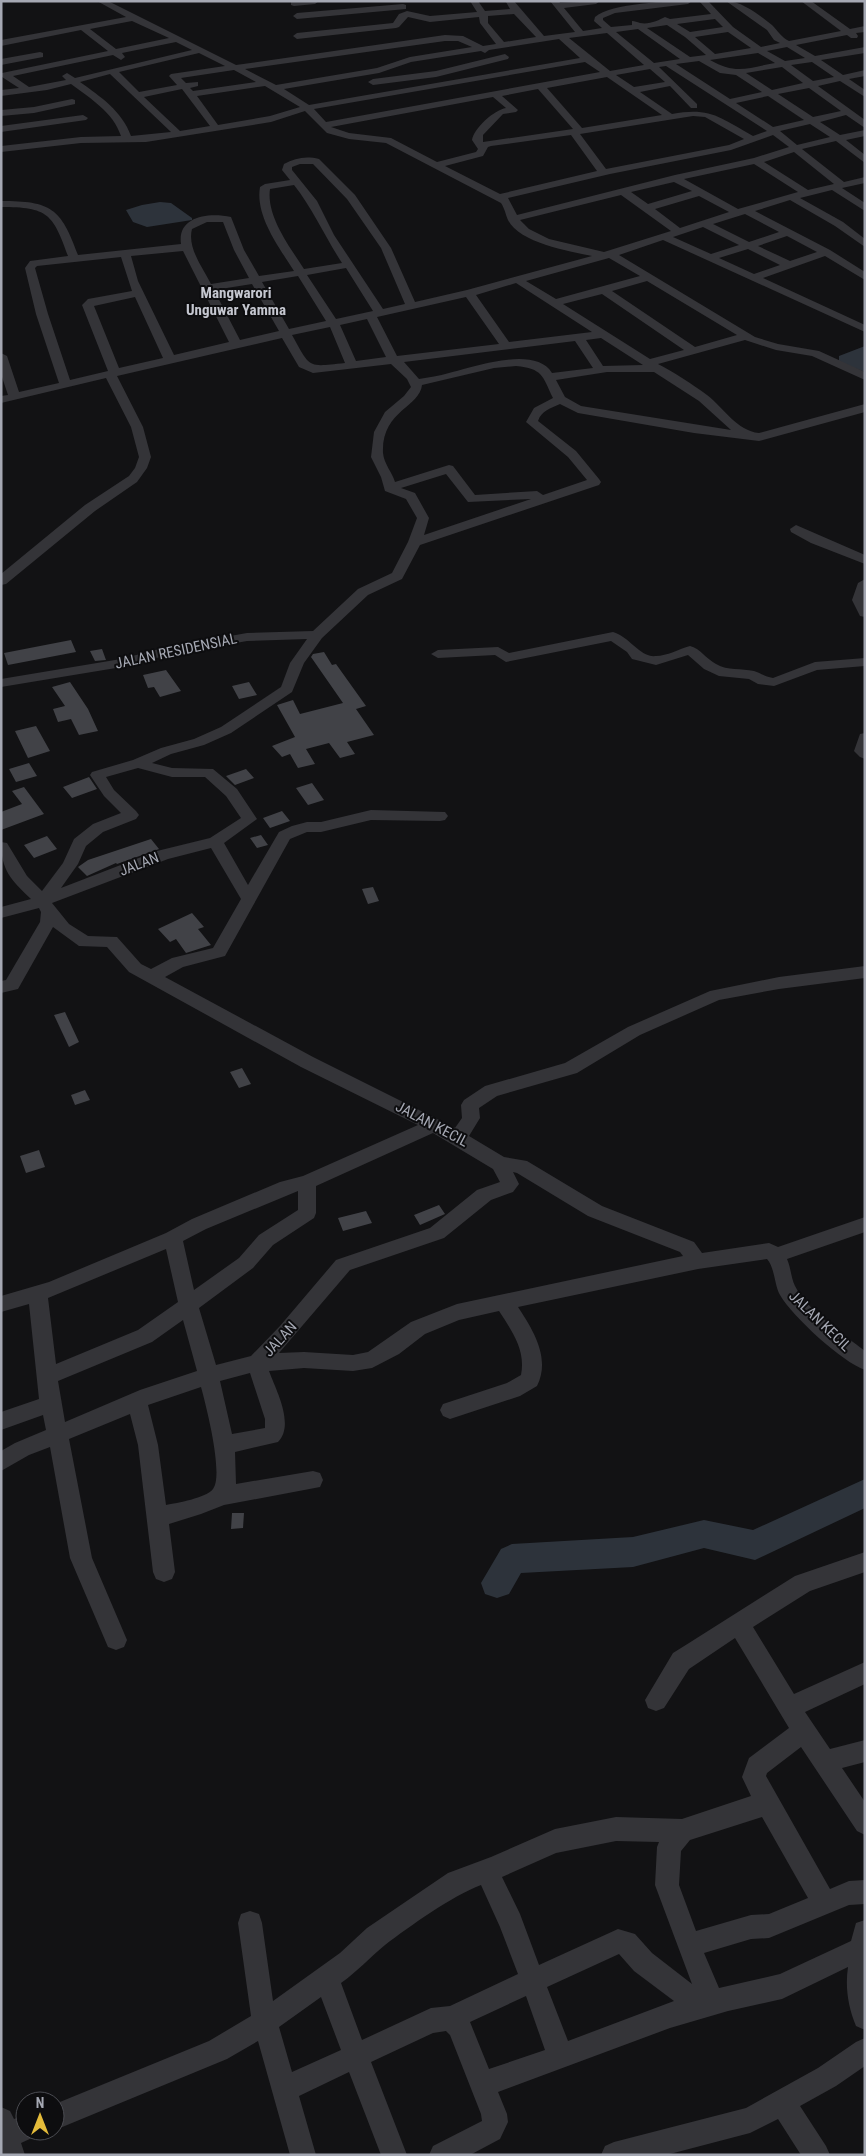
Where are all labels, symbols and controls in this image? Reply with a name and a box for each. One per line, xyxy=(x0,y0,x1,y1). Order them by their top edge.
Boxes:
district label: Mangwarori Unguwar Yamma xyxy=(186,284,286,319)
street label: JALAN RESIDENSIAL xyxy=(113,629,239,673)
street label: JALAN xyxy=(117,848,161,880)
street label: JALAN KECIL xyxy=(393,1097,471,1151)
street label: JALAN KECIL xyxy=(785,1287,855,1355)
street label: JALAN xyxy=(259,1318,301,1360)
north arrow xyxy=(15,2091,65,2141)
text: N xyxy=(36,2095,44,2111)

